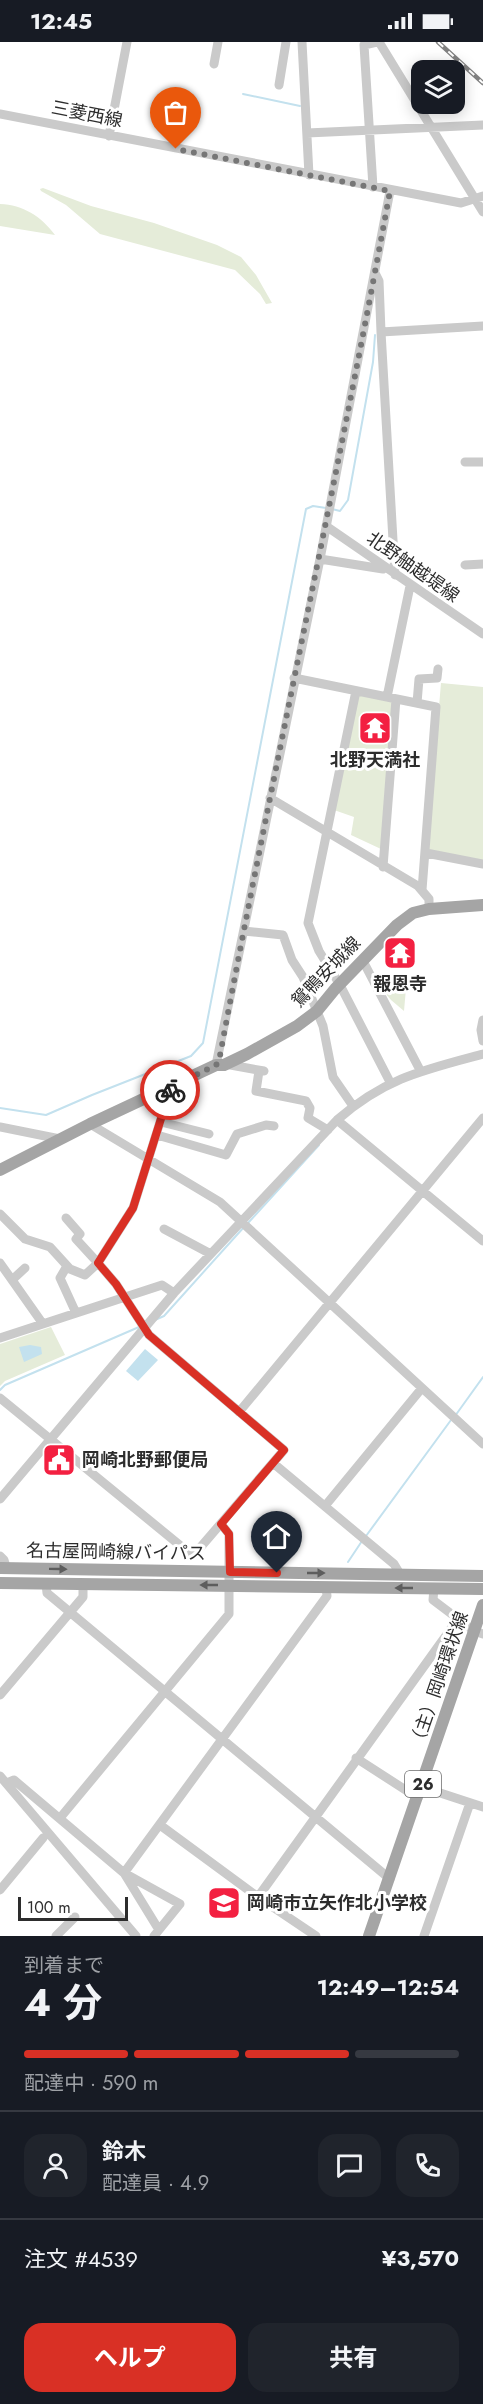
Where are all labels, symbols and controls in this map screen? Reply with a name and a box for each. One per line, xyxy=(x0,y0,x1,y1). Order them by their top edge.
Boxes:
text: 12:45 xyxy=(30,5,92,37)
map controls xyxy=(411,60,465,114)
button: layers xyxy=(411,60,465,114)
pin xyxy=(150,87,201,149)
street label: 三菱西線 xyxy=(49,94,125,134)
icon: bag xyxy=(159,96,192,129)
street label: 北野舳越堤線 xyxy=(361,525,465,609)
temple icon: 北野天満社 xyxy=(357,710,393,746)
place label: 北野天満社 xyxy=(330,747,420,773)
street label: 鴛鴨安城線 xyxy=(285,931,367,1013)
temple icon: 報恩寺 xyxy=(382,935,418,971)
place label: 報恩寺 xyxy=(373,971,427,997)
courier xyxy=(140,1060,200,1120)
icon: bike xyxy=(154,1074,187,1107)
public building icon: 岡崎北野郵便局 xyxy=(41,1442,77,1478)
place label: 岡崎北野郵便局 xyxy=(82,1447,208,1473)
pin xyxy=(251,1511,302,1573)
icon: home xyxy=(260,1520,293,1553)
street label: 名古屋岡崎線バイパス xyxy=(26,1537,206,1567)
one-way arrow xyxy=(49,1564,68,1573)
one-way arrow xyxy=(307,1568,326,1578)
one-way arrow xyxy=(199,1581,218,1590)
one-way arrow xyxy=(394,1583,413,1593)
street label: （主）岡崎環状線 xyxy=(403,1608,475,1752)
road number: 26 xyxy=(405,1771,441,1797)
school or university icon: 岡崎市立矢作北小学校 xyxy=(206,1885,242,1921)
place label: 岡崎市立矢作北小学校 xyxy=(247,1890,427,1916)
scale bar xyxy=(18,1894,128,1922)
text: 100 m xyxy=(27,1896,71,1919)
text: 到着まで xyxy=(24,1951,104,1980)
text: 12:49–12:54 xyxy=(317,1971,459,2003)
text: 4 分 xyxy=(24,1974,102,2031)
text: 配達中 · 590 m xyxy=(24,2069,158,2098)
button: person xyxy=(24,2134,87,2197)
button: chat xyxy=(318,2134,381,2197)
button: phone xyxy=(396,2134,459,2197)
text: 鈴木 xyxy=(102,2135,146,2167)
text: 配達員 · 4.9 xyxy=(102,2169,209,2198)
text: ¥3,570 xyxy=(382,2242,459,2274)
text: 注文 #4539 xyxy=(24,2243,138,2275)
button: ヘルプ xyxy=(24,2323,236,2392)
button: 共有 xyxy=(248,2323,459,2392)

